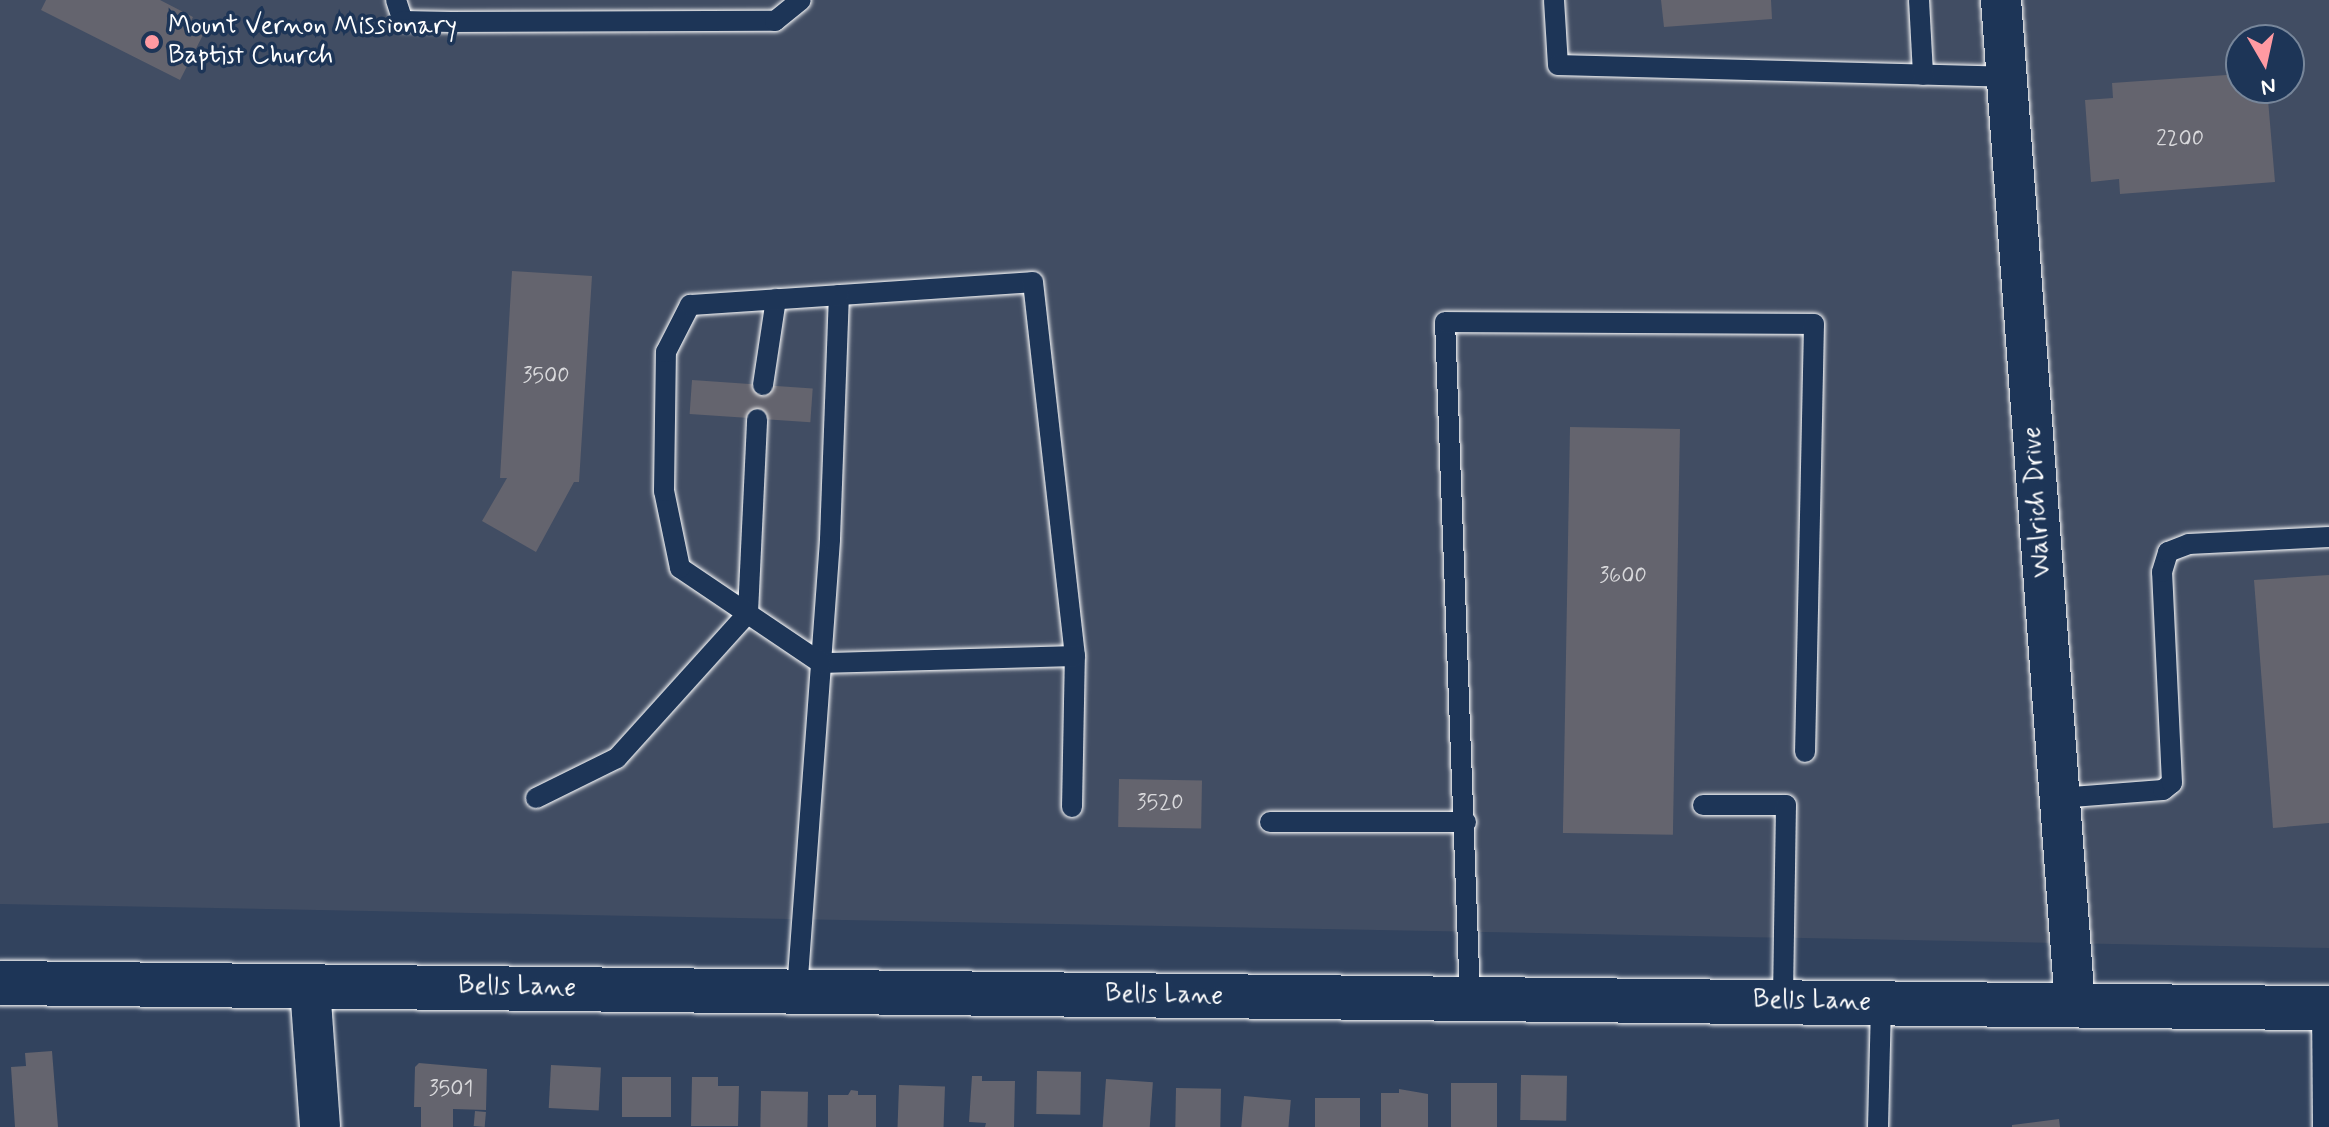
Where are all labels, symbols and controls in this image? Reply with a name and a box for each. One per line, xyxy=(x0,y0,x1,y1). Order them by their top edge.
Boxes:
place label: Mount Vernon Missionary Baptist Church xyxy=(168,11,449,72)
north arrow xyxy=(2225,24,2305,104)
marker: Mount Vernon Missionary Baptist Church xyxy=(143,33,161,51)
text: N xyxy=(2259,71,2278,101)
house number: 2200 xyxy=(2156,127,2204,153)
house number: 3500 xyxy=(522,364,570,390)
street label: Walrich Drive xyxy=(2017,426,2059,578)
house number: 3600 xyxy=(1599,564,1647,590)
house number: 3520 xyxy=(1136,791,1184,817)
street label: Bells Lane xyxy=(459,971,575,1005)
street label: Bells Lane xyxy=(1106,979,1222,1013)
street label: Bells Lane xyxy=(1754,985,1870,1019)
house number: 3501 xyxy=(429,1077,473,1103)

